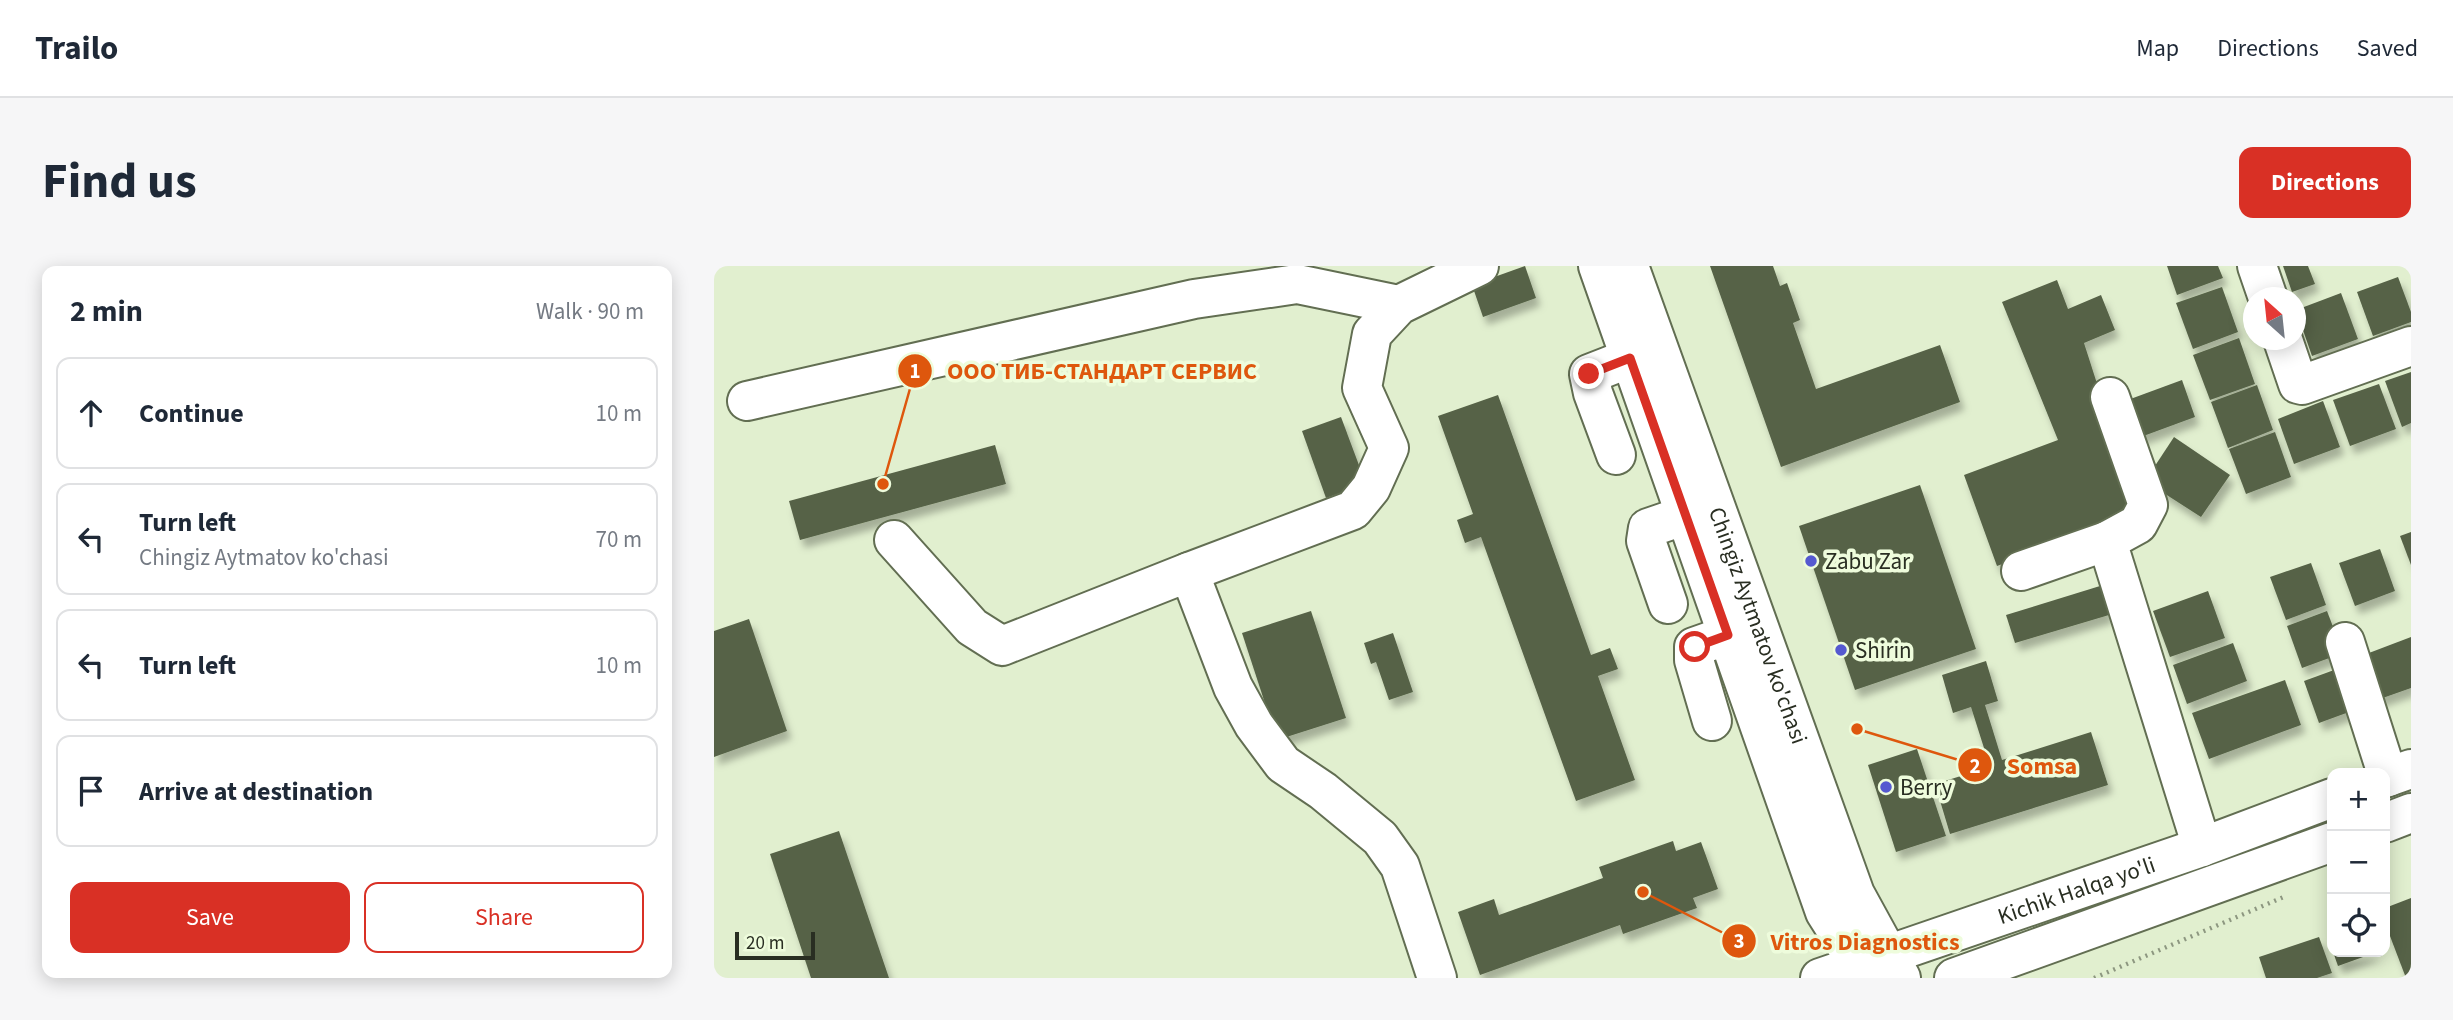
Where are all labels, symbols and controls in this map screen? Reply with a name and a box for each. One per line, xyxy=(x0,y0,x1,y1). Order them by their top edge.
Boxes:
text: Trailo xyxy=(35,25,118,72)
text: Map xyxy=(2136,31,2179,66)
text: Directions xyxy=(2217,31,2319,66)
text: Saved xyxy=(2357,31,2418,66)
text: Find us xyxy=(42,147,197,217)
button: Directions xyxy=(2239,147,2411,218)
north arrow xyxy=(2243,287,2306,350)
text: 2 min xyxy=(70,290,143,333)
text: Walk · 90 m xyxy=(536,295,644,328)
callout: ООО ТИБ-СТАНДАРТ СЕРВИС xyxy=(898,348,1271,393)
text: ООО ТИБ-СТАНДАРТ СЕРВИС xyxy=(947,354,1257,389)
text: 1 xyxy=(909,356,921,386)
route end xyxy=(1573,358,1604,389)
icon: ahead xyxy=(72,394,110,432)
text: Continue xyxy=(139,395,244,432)
text: 10 m xyxy=(595,397,642,430)
street label: Chingiz Aytmatov ko'chasi xyxy=(1701,502,1816,749)
text: Turn left xyxy=(139,504,236,541)
icon: left xyxy=(72,520,110,558)
text: 70 m xyxy=(595,523,642,556)
text: Chingiz Aytmatov ko'chasi xyxy=(139,541,389,574)
place label: Zabu Zar xyxy=(1825,545,1911,578)
marker: Zabu Zar xyxy=(1803,553,1819,569)
route start xyxy=(1679,631,1710,662)
place label: Shirin xyxy=(1855,634,1912,667)
marker: Shirin xyxy=(1833,642,1849,658)
icon: left xyxy=(72,646,110,684)
text: Turn left xyxy=(139,647,236,684)
text: 10 m xyxy=(595,649,642,682)
callout: Somsa xyxy=(1958,743,2091,788)
text: Somsa xyxy=(2007,749,2077,784)
text: 2 xyxy=(1969,751,1981,781)
map controls xyxy=(2327,768,2390,957)
button: + xyxy=(2327,768,2390,831)
place label: Berry xyxy=(1900,771,1952,804)
icon: arrive xyxy=(72,772,110,810)
text: Arrive at destination xyxy=(139,773,373,810)
marker: Berry xyxy=(1878,779,1894,795)
button: − xyxy=(2327,831,2390,894)
street label: Kichik Halqa yo'li xyxy=(1993,848,2160,932)
button: Save xyxy=(70,882,350,953)
button: Share xyxy=(364,882,644,953)
button: locate xyxy=(2327,894,2390,957)
callout: Vitros Diagnostics xyxy=(1722,919,1974,964)
text: Vitros Diagnostics xyxy=(1769,925,1960,960)
text: 3 xyxy=(1733,926,1745,956)
scale bar xyxy=(735,929,816,961)
text: 20 m xyxy=(746,930,784,957)

